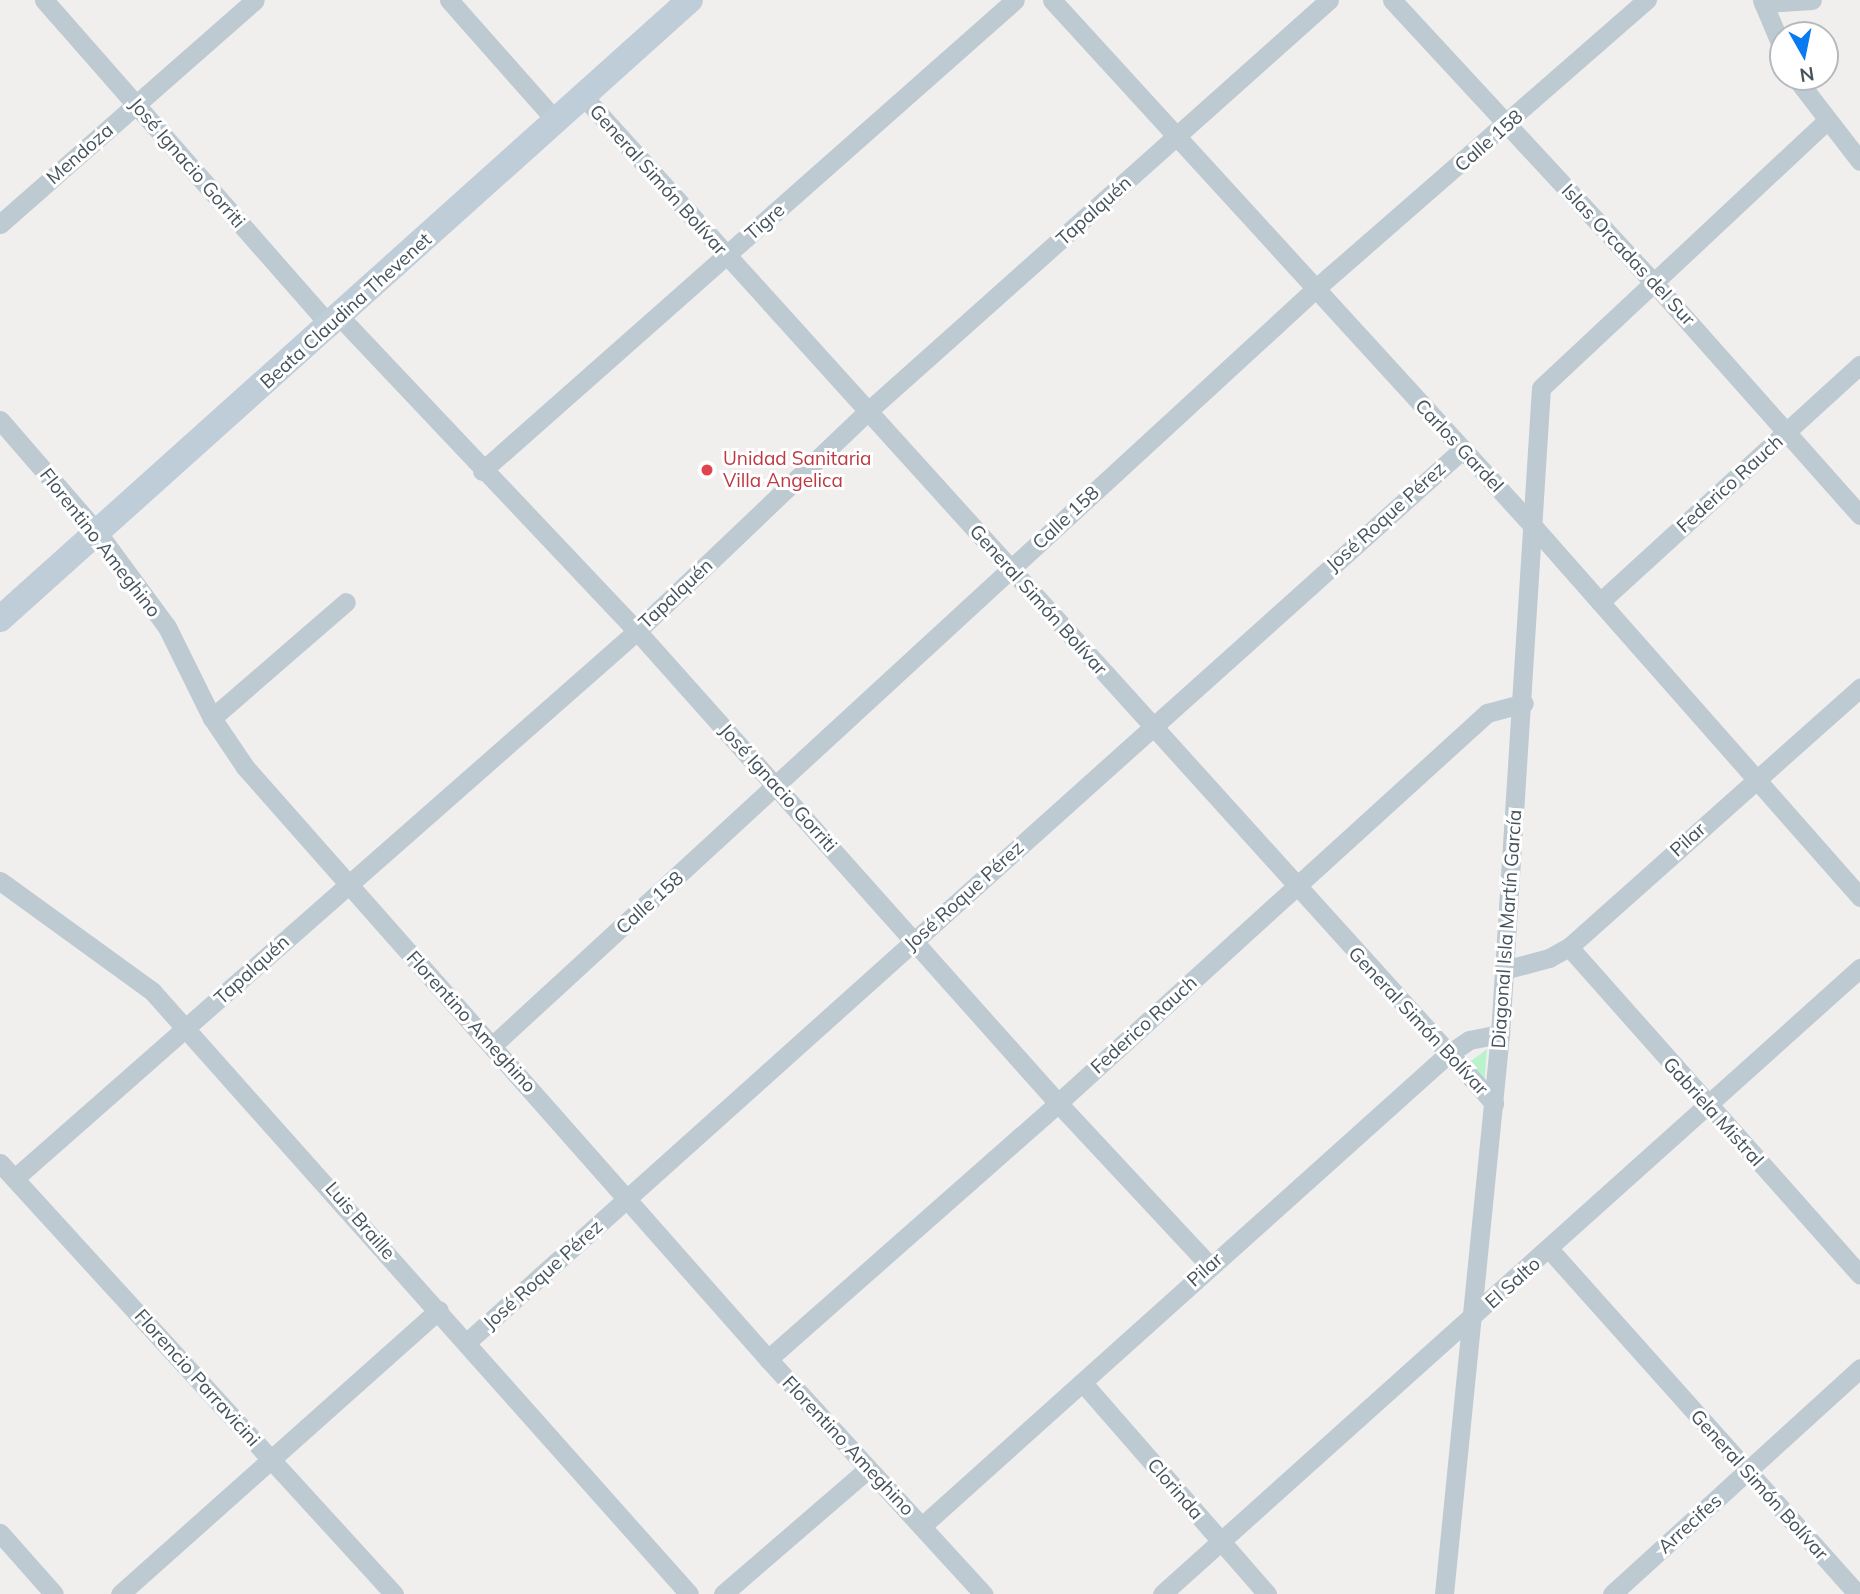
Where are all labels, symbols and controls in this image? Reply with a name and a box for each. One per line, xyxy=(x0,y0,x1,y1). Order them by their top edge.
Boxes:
north arrow xyxy=(1769,21,1839,91)
text: N xyxy=(1798,62,1816,88)
street label: José Ignacio Gorriti xyxy=(124,93,250,233)
street label: General Simón Bolívar xyxy=(584,100,732,260)
street label: Calle 158 xyxy=(1450,105,1528,177)
street label: Mendoza xyxy=(42,119,118,189)
street label: Tapalquén xyxy=(1052,172,1136,250)
street label: Islas Orcadas del Sur xyxy=(1557,180,1699,330)
street label: Tigre xyxy=(741,199,789,245)
street label: Beata Claudina Thevenet xyxy=(256,228,436,394)
street label: Carlos Gardel xyxy=(1410,395,1508,497)
street label: Federico Rauch xyxy=(1672,430,1788,538)
place label: Unidad Sanitaria Villa Angelica xyxy=(723,448,871,492)
street label: José Roque Pérez xyxy=(1322,458,1450,576)
marker: Unidad Sanitaria Villa Angelica xyxy=(697,460,717,480)
street label: Florentino Ameghino xyxy=(35,464,165,622)
street label: Calle 158 xyxy=(1028,481,1104,555)
street label: General Simón Bolívar xyxy=(964,520,1112,680)
street label: Tapalquén xyxy=(634,554,718,634)
street label: José Ignacio Gorriti xyxy=(714,719,842,857)
street label: Diagonal Isla Martín García xyxy=(1487,809,1527,1049)
street label: Pilar xyxy=(1666,818,1710,862)
street label: José Roque Pérez xyxy=(900,837,1028,955)
street label: Calle 158 xyxy=(612,867,688,939)
street label: Tapalquén xyxy=(210,931,294,1009)
street label: General Simón Bolívar xyxy=(1343,942,1493,1100)
street label: Florentino Ameghino xyxy=(401,947,541,1097)
street label: Federico Rauch xyxy=(1086,971,1202,1079)
street label: Gabriela Mistral xyxy=(1658,1053,1768,1171)
street label: Luis Braille xyxy=(320,1178,400,1264)
street label: José Roque Pérez xyxy=(479,1216,607,1334)
street label: Pilar xyxy=(1183,1248,1227,1292)
street label: El Salto xyxy=(1481,1253,1545,1313)
street label: Florencio Parravicini xyxy=(129,1305,265,1451)
street label: Florentino Ameghino xyxy=(777,1371,919,1521)
street label: General Simón Bolívar xyxy=(1685,1405,1833,1565)
street label: Clorinda xyxy=(1142,1454,1208,1524)
street label: Arrecifes xyxy=(1653,1489,1727,1559)

